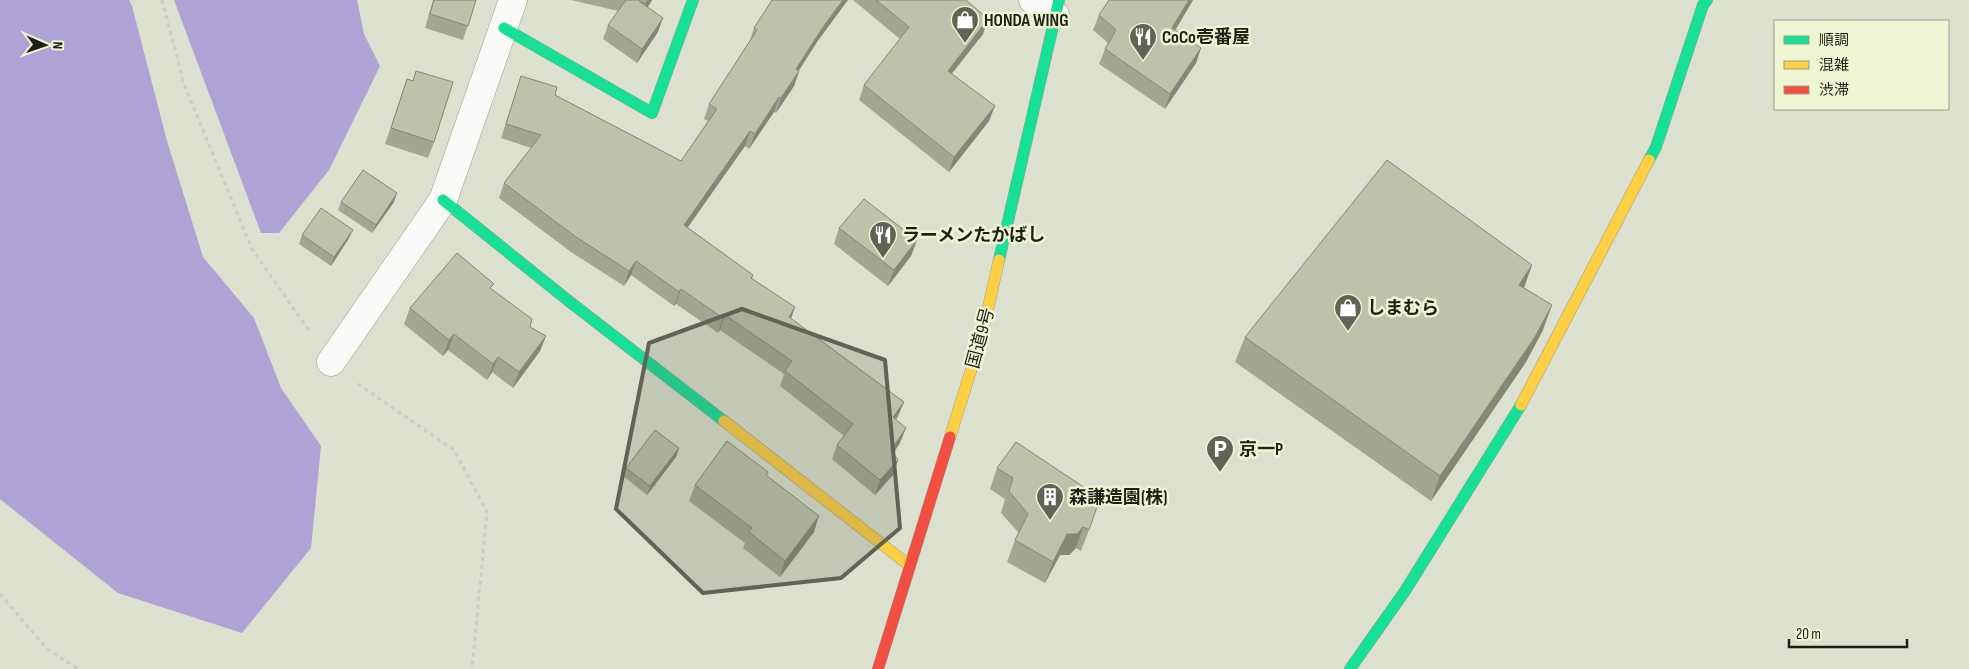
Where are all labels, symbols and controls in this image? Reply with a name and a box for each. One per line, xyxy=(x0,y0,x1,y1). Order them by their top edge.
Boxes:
shop icon: HONDA WING xyxy=(950,5,980,44)
place label: HONDA WING xyxy=(984,10,1069,31)
north arrow xyxy=(20,20,70,70)
legend xyxy=(1774,20,1949,110)
restaurant icon: CoCo壱番屋 xyxy=(1128,22,1158,61)
place label: CoCo壱番屋 xyxy=(1162,27,1250,48)
text: 順調 xyxy=(1819,31,1849,50)
text: N xyxy=(49,41,66,49)
text: 混雑 xyxy=(1819,56,1849,75)
text: 渋滞 xyxy=(1819,81,1849,100)
restaurant icon: ラーメンたかばし xyxy=(868,220,898,259)
place label: ラーメンたかばし xyxy=(902,225,1045,246)
shop icon: しまむら xyxy=(1333,293,1363,332)
place label: しまむら xyxy=(1367,298,1439,319)
street label: 国道9号 xyxy=(962,305,999,371)
parking icon: 京一P xyxy=(1205,434,1235,473)
place label: 京一P xyxy=(1239,439,1283,460)
building icon: 森謙造園(株) xyxy=(1035,482,1065,521)
place label: 森謙造園(株) xyxy=(1069,487,1167,508)
scale bar xyxy=(1789,616,1906,648)
text: 20 m xyxy=(1796,625,1821,644)

